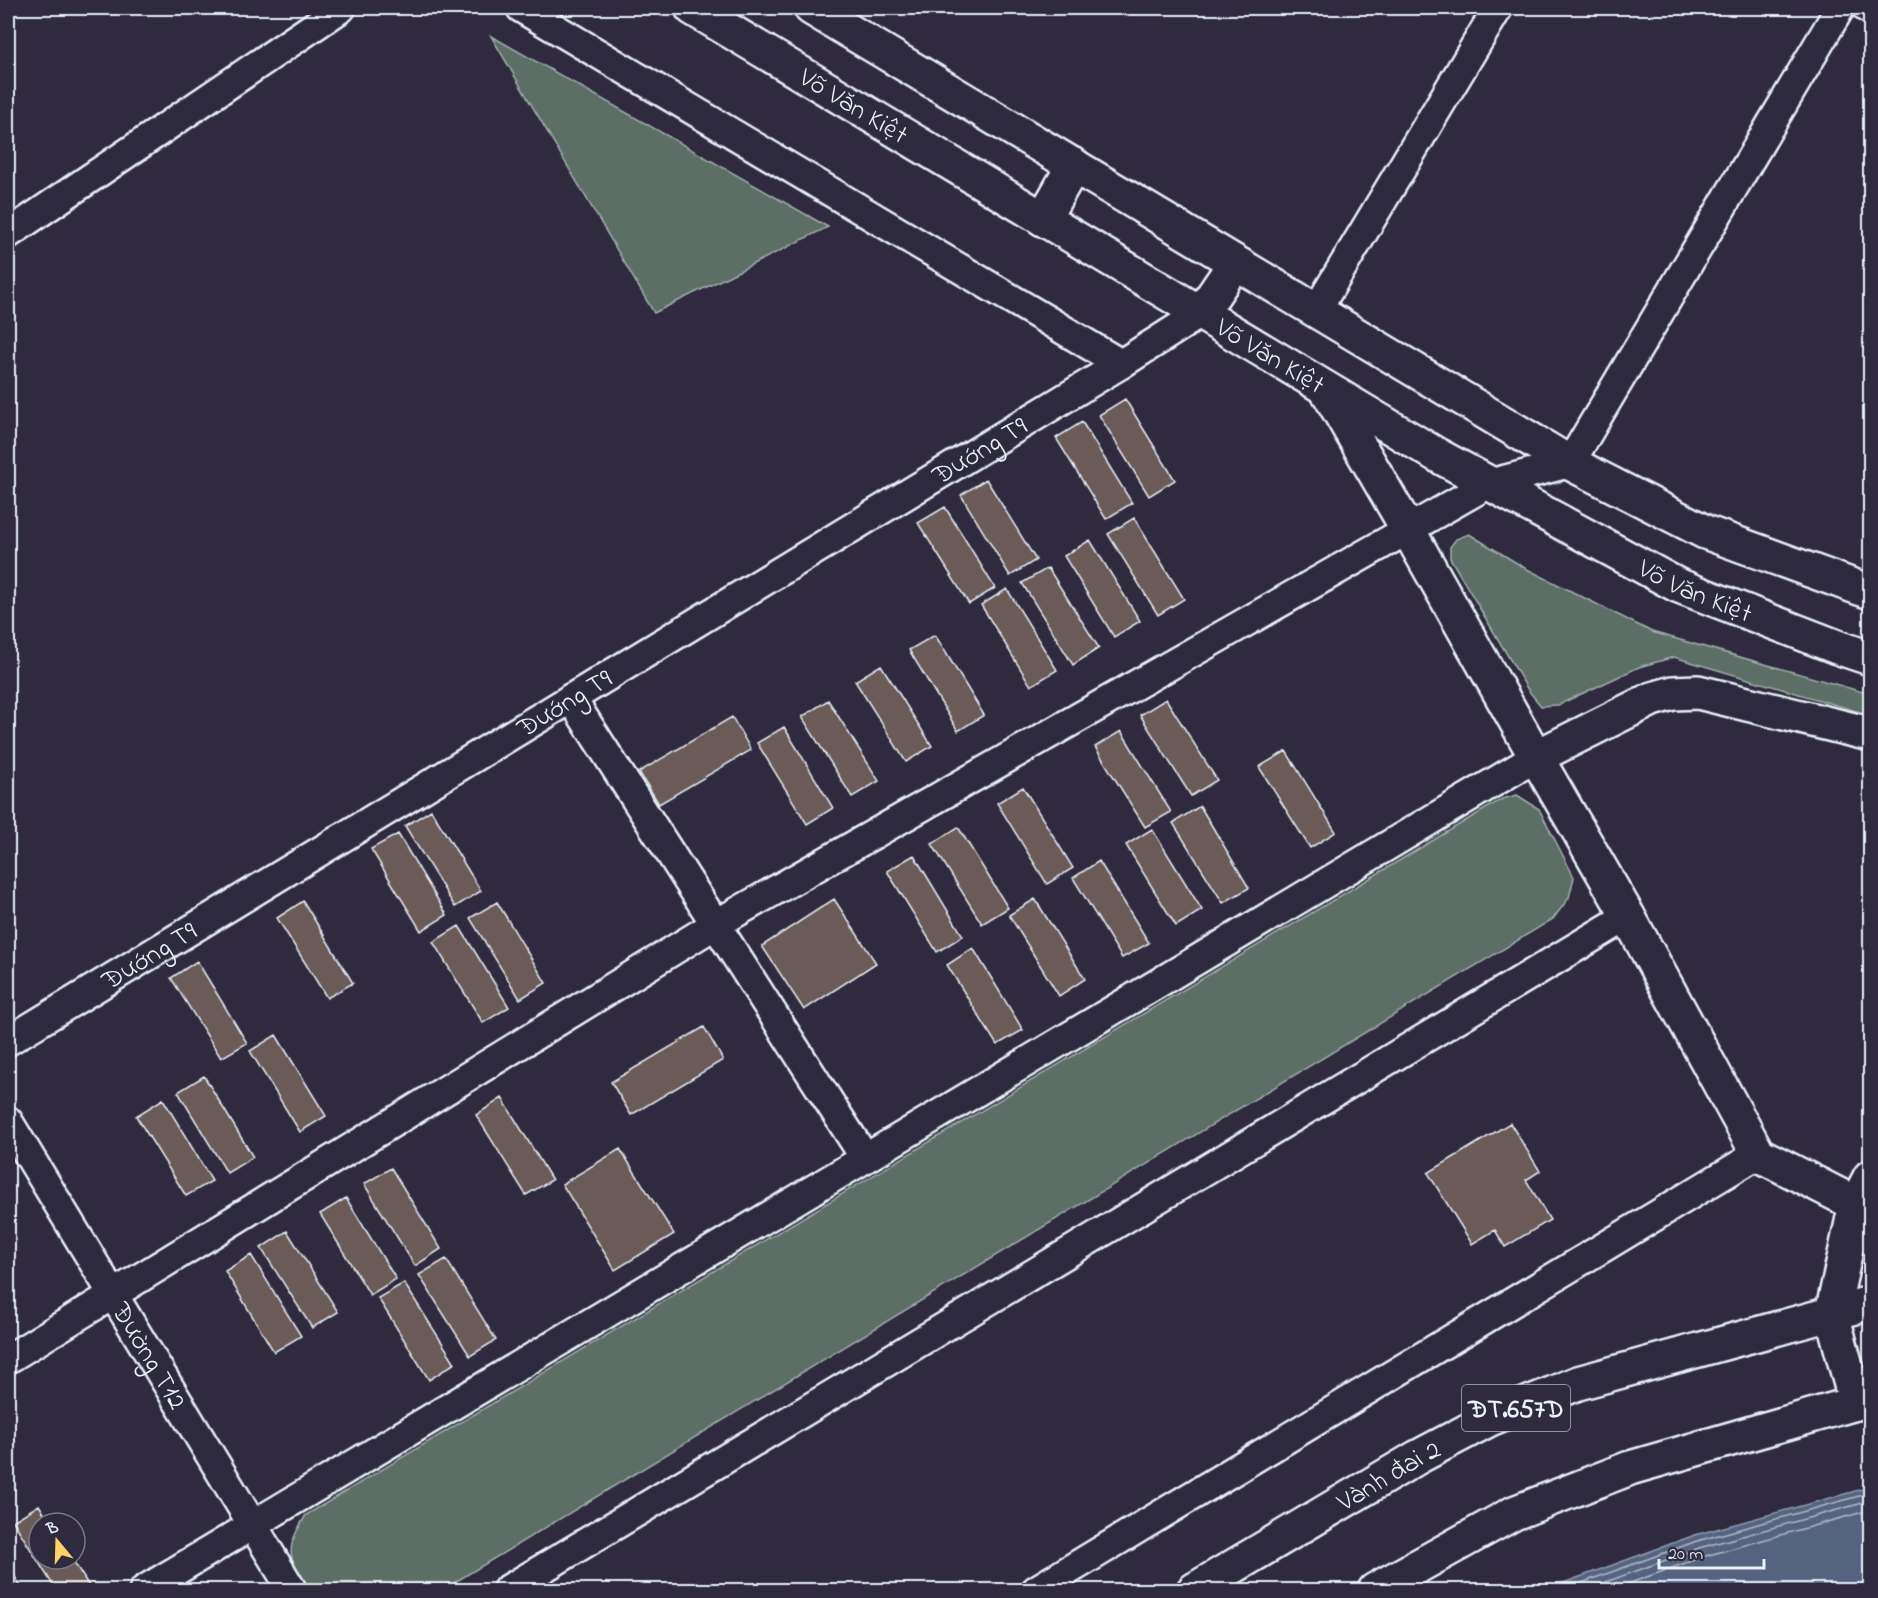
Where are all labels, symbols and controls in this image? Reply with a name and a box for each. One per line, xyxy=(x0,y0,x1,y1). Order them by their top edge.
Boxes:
street label: Võ Văn Kiệt xyxy=(790,59,915,155)
street label: Võ Văn Kiệt xyxy=(1207,309,1331,405)
street label: Đướng T9 xyxy=(925,408,1036,497)
street label: Võ Văn Kiệt xyxy=(1629,550,1757,634)
street label: Đướng T9 xyxy=(510,661,621,749)
street label: Đướng T9 xyxy=(94,913,205,1002)
street label: Đường T12 xyxy=(100,1295,195,1418)
road number: ĐT.657D xyxy=(1462,1385,1570,1431)
street label: Vành đai 2 xyxy=(1330,1431,1448,1523)
north arrow xyxy=(27,1511,87,1571)
text: B xyxy=(43,1516,62,1542)
scale bar xyxy=(1659,1532,1764,1570)
text: 20 m xyxy=(1668,1542,1703,1568)

